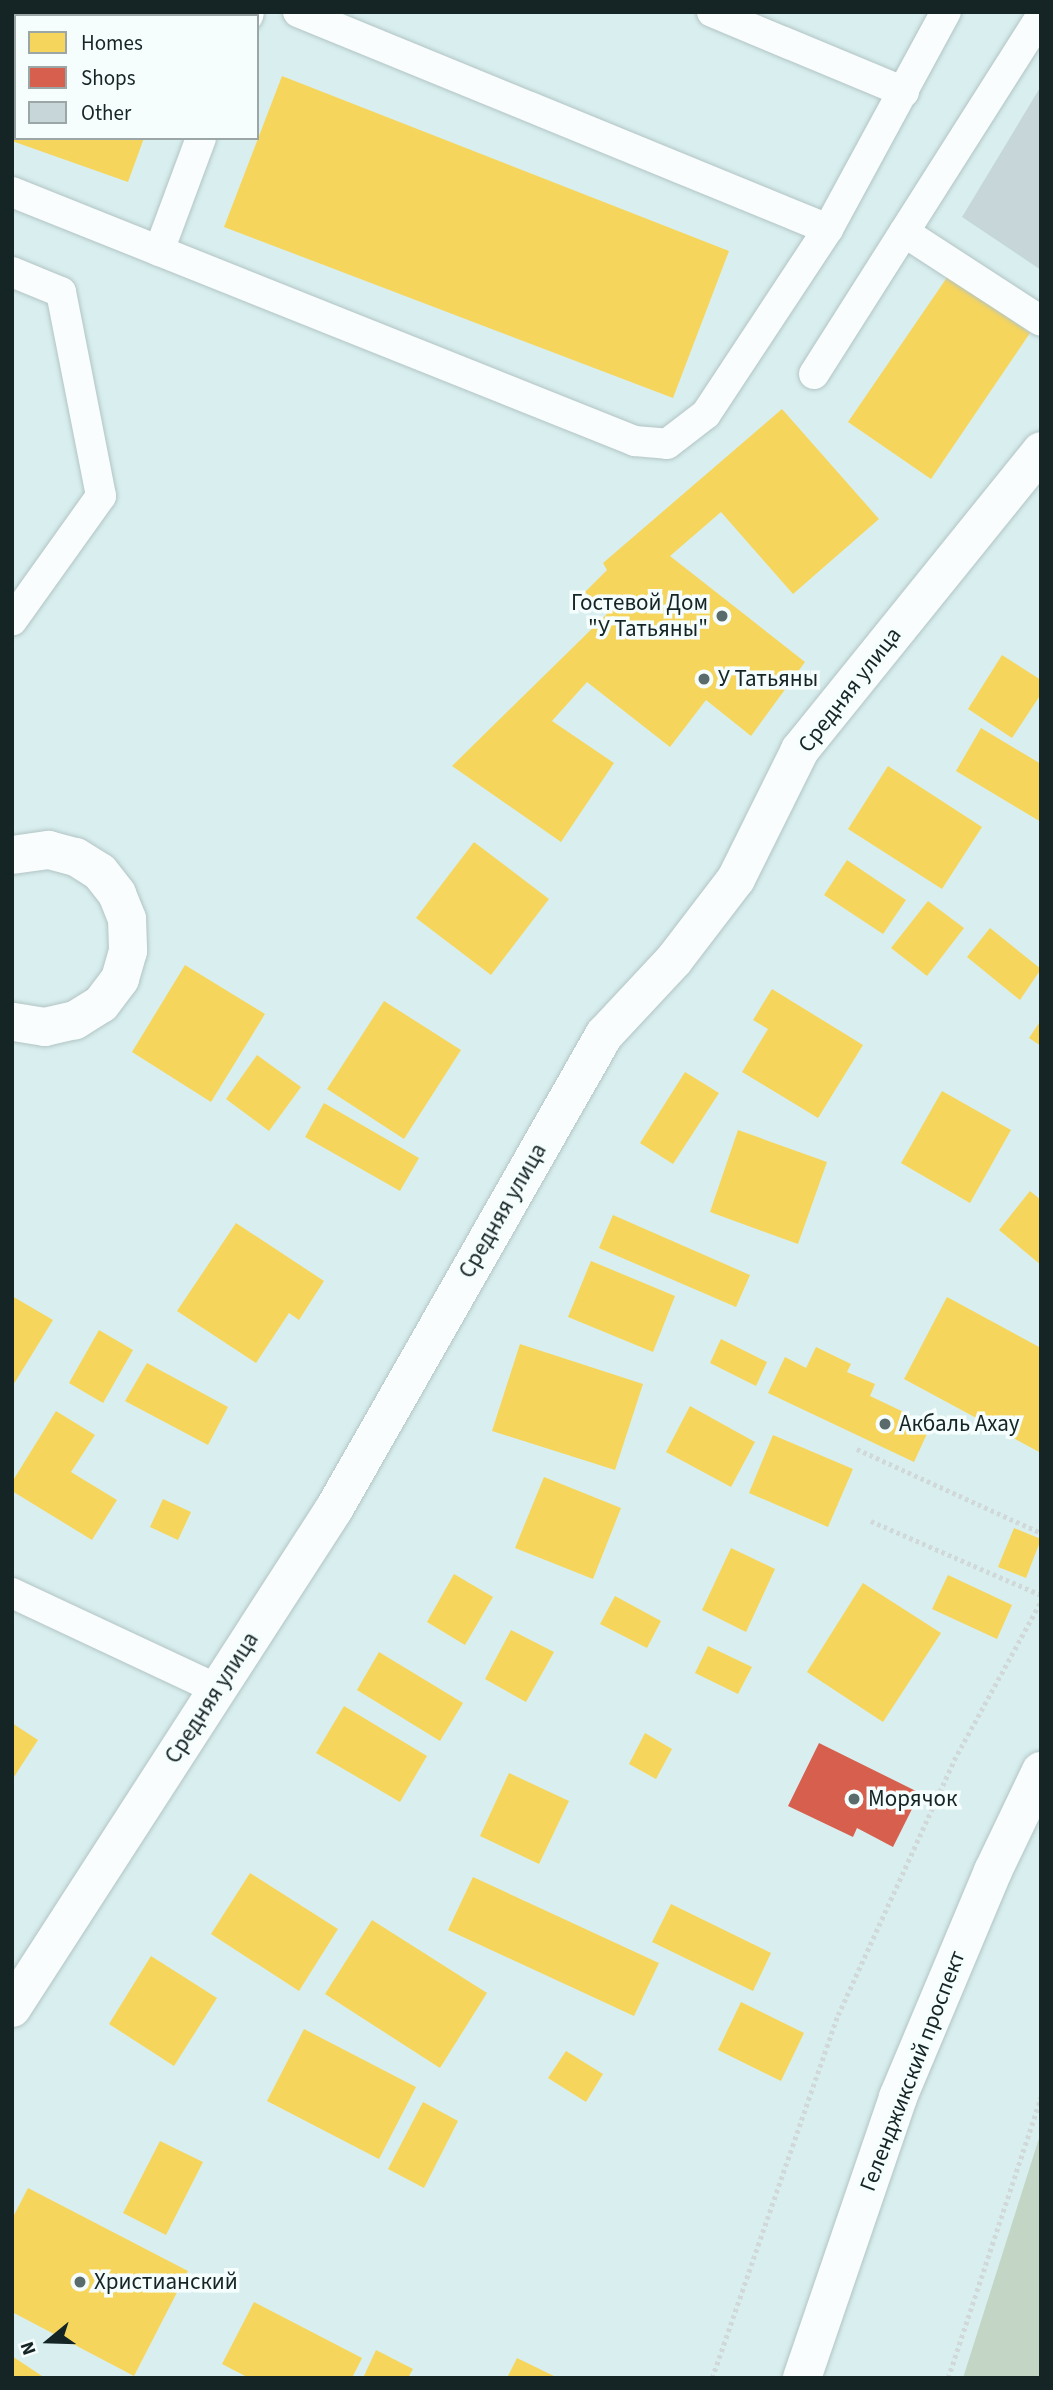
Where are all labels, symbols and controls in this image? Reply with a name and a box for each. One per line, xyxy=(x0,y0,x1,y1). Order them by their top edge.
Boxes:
legend xyxy=(14,14,259,140)
text: Homes xyxy=(81,28,143,58)
text: Shops xyxy=(81,63,135,93)
text: Other xyxy=(81,98,131,128)
place label: Гостевой Дом "У Татьяны" xyxy=(571,589,708,643)
marker: Гостевой Дом "У Татьяны" xyxy=(714,608,730,624)
street label: Средняя улица xyxy=(793,622,907,758)
place label: У Татьяны xyxy=(718,665,818,693)
marker: У Татьяны xyxy=(696,671,712,687)
street label: Средняя улица xyxy=(453,1139,553,1283)
place label: Акбаль Ахау xyxy=(899,1410,1020,1438)
marker: Акбаль Ахау xyxy=(877,1416,893,1432)
street label: Средняя улица xyxy=(159,1627,265,1769)
place label: Морячок xyxy=(868,1785,957,1813)
marker: Морячок xyxy=(846,1791,862,1807)
street label: Геленджикский проспект xyxy=(854,1947,972,2195)
place label: Христианский xyxy=(94,2268,238,2296)
marker: Христианский xyxy=(72,2274,88,2290)
north arrow xyxy=(14,2306,84,2376)
text: N xyxy=(14,2338,43,2358)

